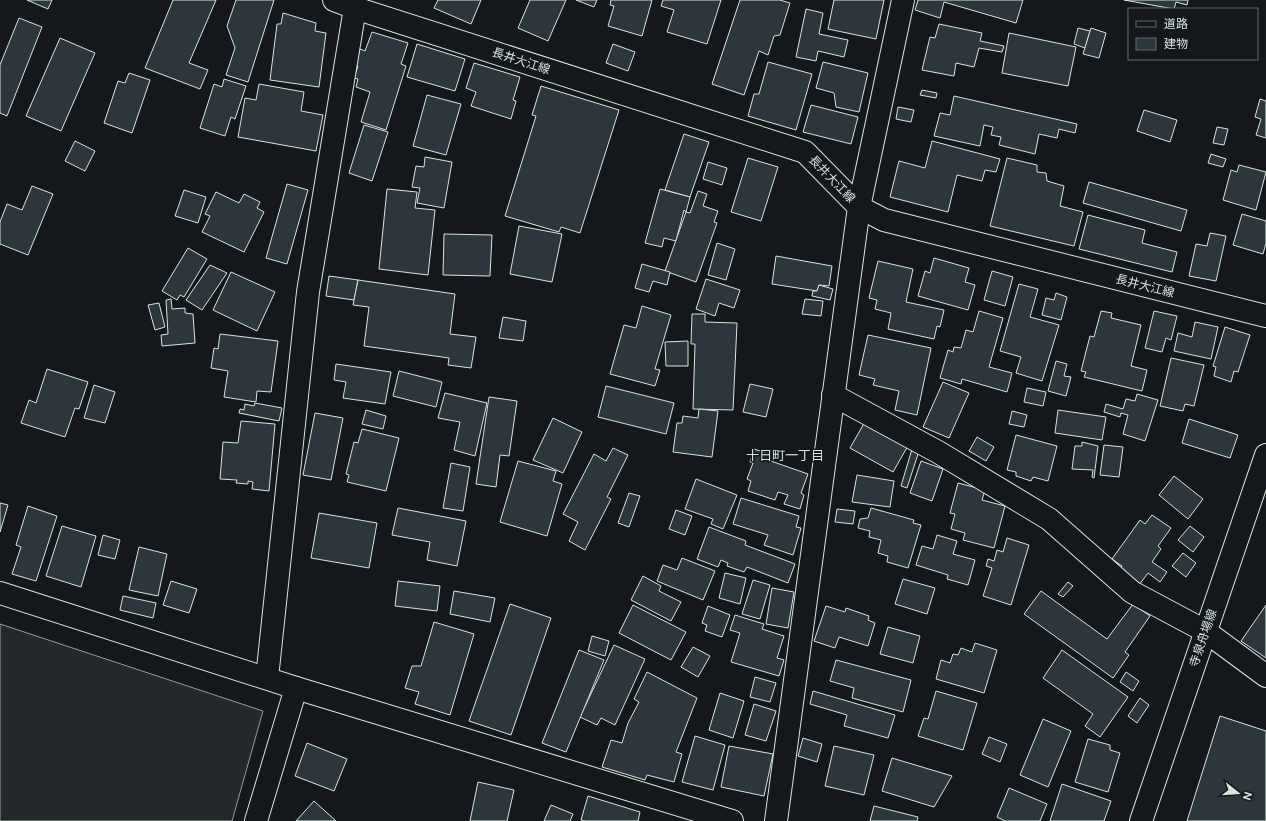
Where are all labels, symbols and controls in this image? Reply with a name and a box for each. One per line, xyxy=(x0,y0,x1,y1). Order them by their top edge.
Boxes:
legend xyxy=(1128,8,1258,60)
text: 道路 xyxy=(1164,16,1188,32)
text: 建物 xyxy=(1164,36,1188,52)
street label: 長井大江線 xyxy=(490,44,552,78)
street label: 長井大江線 xyxy=(805,152,859,206)
street label: 長井大江線 xyxy=(1114,271,1176,301)
district label: 十日町一丁目 xyxy=(746,447,824,464)
street label: 寺泉舟場線 xyxy=(1186,607,1220,669)
north arrow xyxy=(1218,773,1258,813)
text: N xyxy=(1240,790,1255,802)

